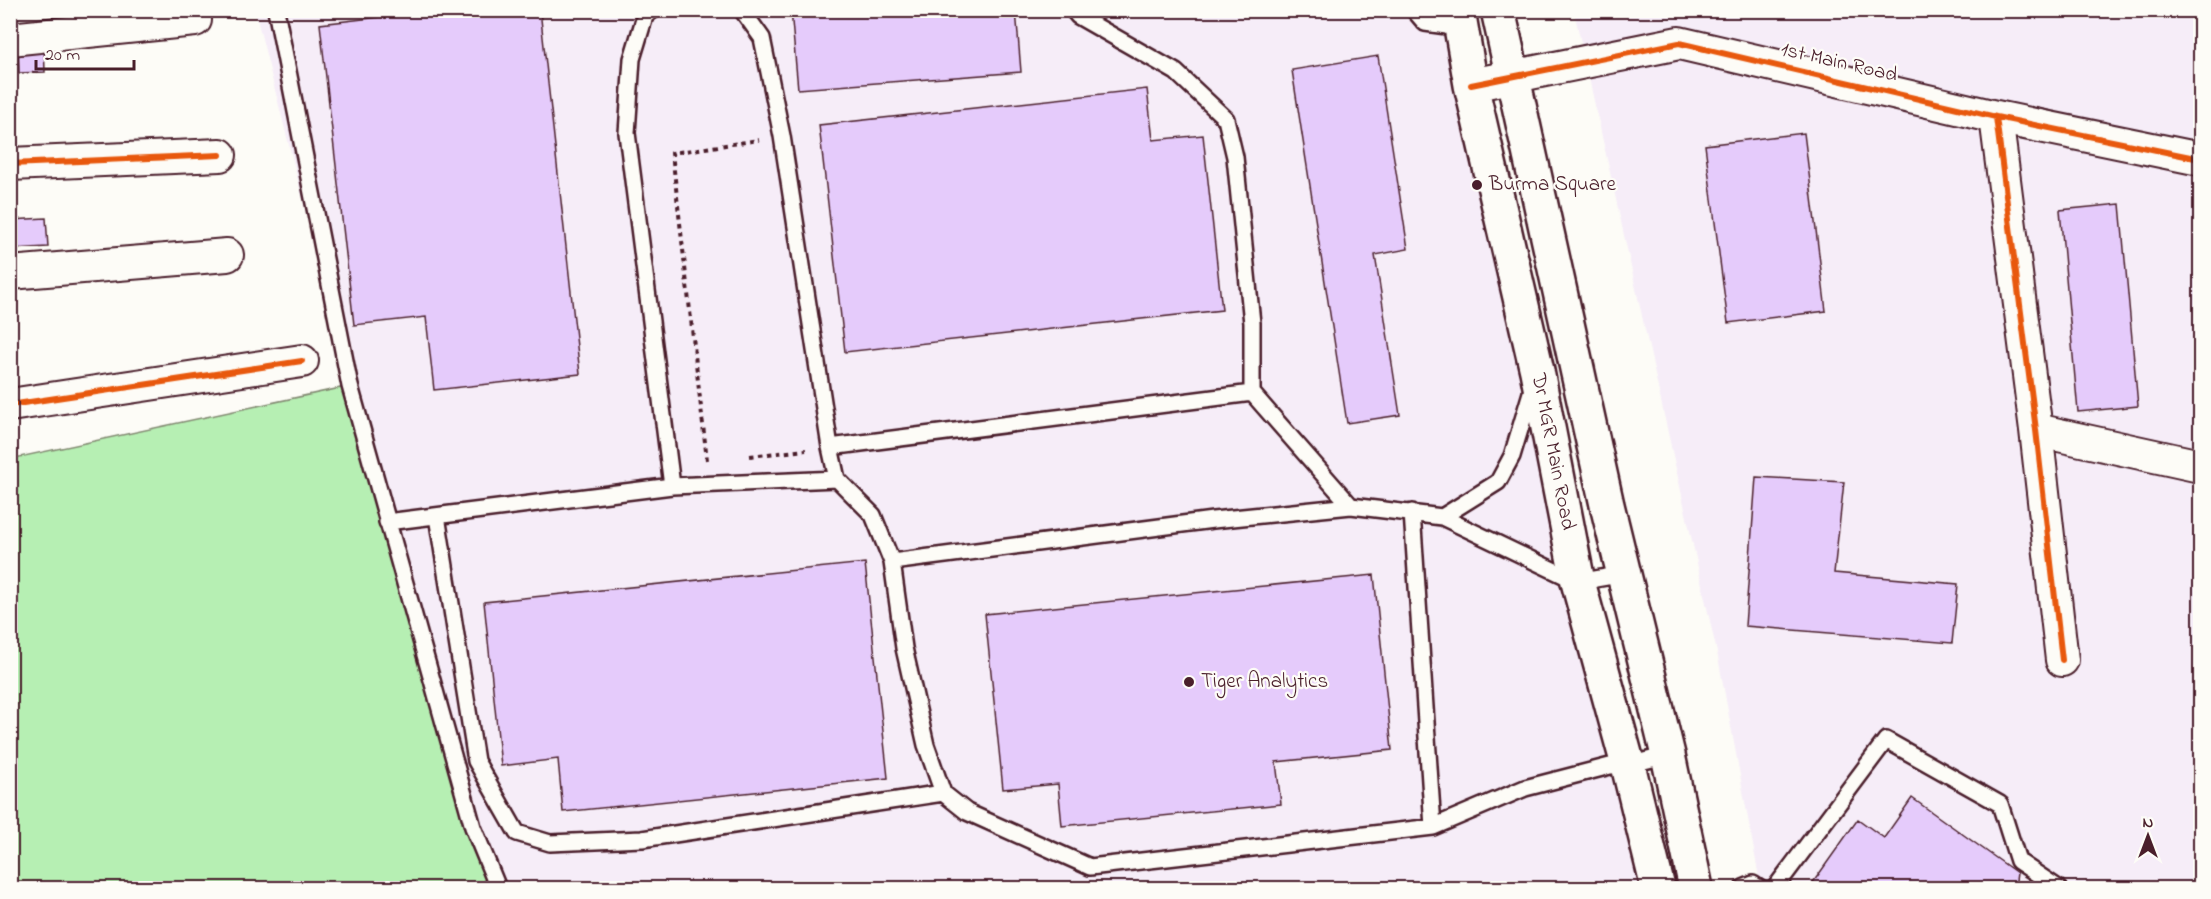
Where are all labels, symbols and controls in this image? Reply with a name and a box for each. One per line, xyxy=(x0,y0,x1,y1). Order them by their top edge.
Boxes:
scale bar xyxy=(36,33,134,71)
street label: 1st Main Road xyxy=(1778,35,1900,91)
text: 20 m xyxy=(45,43,80,69)
place label: Burma Square xyxy=(1488,170,1616,200)
marker: Burma Square xyxy=(1470,178,1484,192)
street label: Dr MGR Main Road xyxy=(1523,370,1583,533)
place label: Tiger Analytics xyxy=(1201,667,1328,699)
marker: Tiger Analytics xyxy=(1182,675,1196,689)
north arrow xyxy=(2118,806,2178,866)
text: N xyxy=(2143,811,2154,835)

